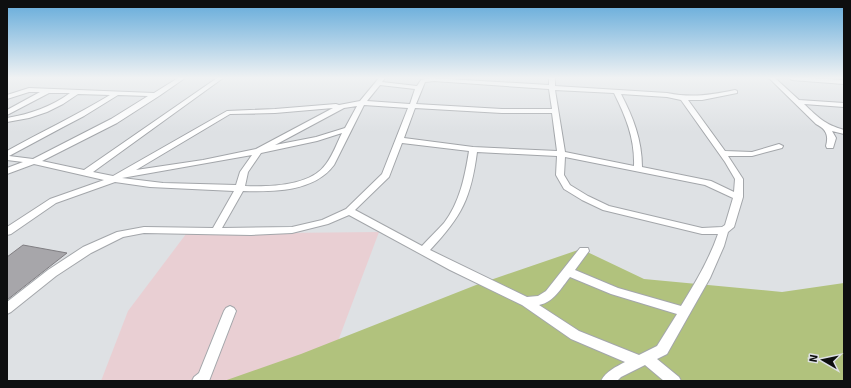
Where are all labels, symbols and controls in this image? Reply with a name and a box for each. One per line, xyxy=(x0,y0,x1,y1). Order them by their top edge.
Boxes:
north arrow xyxy=(803,340,843,380)
text: N xyxy=(807,354,821,363)

